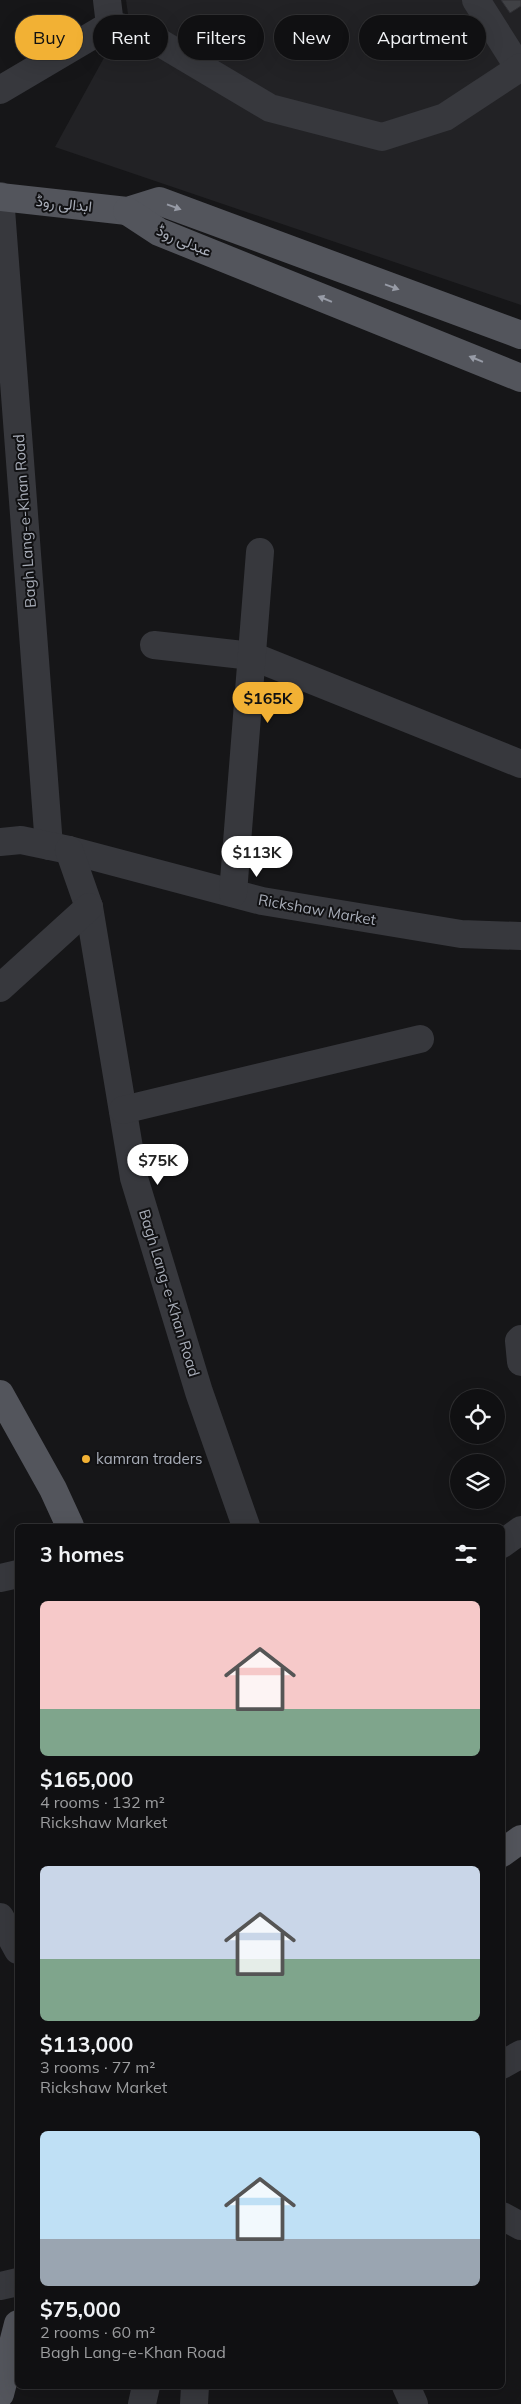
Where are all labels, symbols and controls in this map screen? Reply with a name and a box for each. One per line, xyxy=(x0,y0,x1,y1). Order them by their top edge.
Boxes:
chip: Buy xyxy=(15,15,83,60)
chip: Rent xyxy=(93,15,168,60)
chip: Filters xyxy=(178,15,264,60)
chip: New xyxy=(274,15,349,60)
chip: Apartment xyxy=(359,15,486,60)
street label: ابدالی روڈ xyxy=(35,191,93,217)
one-way arrow xyxy=(166,204,181,211)
street label: عبدلی روڈ xyxy=(154,221,215,262)
one-way arrow xyxy=(385,283,400,291)
one-way arrow xyxy=(317,295,332,303)
one-way arrow xyxy=(469,355,483,363)
street label: Bagh Lang-e-Khan Road xyxy=(9,434,40,609)
pin: $165K xyxy=(233,682,303,724)
text: $165K xyxy=(243,688,293,708)
pin: $113K xyxy=(222,836,292,878)
text: $113K xyxy=(232,842,282,862)
street label: Rickshaw Market xyxy=(257,890,377,929)
pin: $75K xyxy=(128,1144,188,1186)
text: $75K xyxy=(138,1150,178,1170)
street label: Bagh Lang-e-Khan Road xyxy=(135,1207,204,1379)
map controls xyxy=(450,1389,505,1509)
button: locate xyxy=(450,1389,505,1444)
place label: kamran traders xyxy=(96,1449,203,1468)
marker: kamran traders xyxy=(80,1453,92,1465)
button: layers xyxy=(450,1454,505,1509)
icon: filters xyxy=(452,1540,480,1568)
text: 3 homes xyxy=(40,1541,124,1567)
icon: home xyxy=(215,1634,305,1724)
text: $165,000 xyxy=(40,1766,133,1792)
text: 4 rooms · 132 m² xyxy=(40,1792,165,1812)
text: Rickshaw Market xyxy=(40,1812,167,1832)
icon: home xyxy=(215,1899,305,1989)
text: $113,000 xyxy=(40,2031,133,2057)
text: 3 rooms · 77 m² xyxy=(40,2057,155,2077)
text: Rickshaw Market xyxy=(40,2077,167,2097)
icon: home xyxy=(215,2164,305,2254)
text: $75,000 xyxy=(40,2296,121,2322)
text: 2 rooms · 60 m² xyxy=(40,2322,155,2342)
text: Bagh Lang-e-Khan Road xyxy=(40,2342,226,2362)

